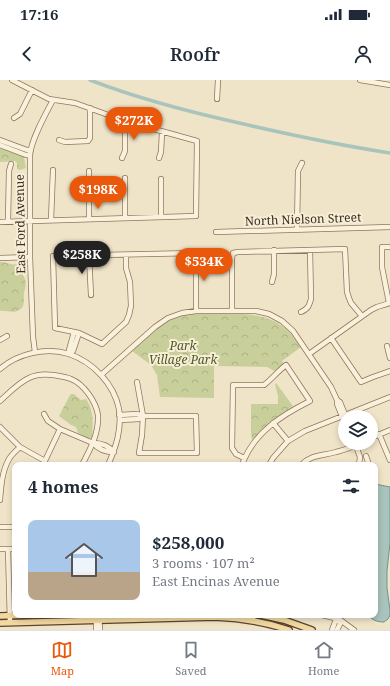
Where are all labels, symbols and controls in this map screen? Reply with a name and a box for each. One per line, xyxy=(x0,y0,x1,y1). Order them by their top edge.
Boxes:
text: 17:16 xyxy=(20,4,58,24)
text: Roofr xyxy=(170,42,220,66)
icon: back xyxy=(16,43,38,65)
icon: person xyxy=(352,43,374,65)
pin: $272K xyxy=(106,107,162,141)
text: $272K xyxy=(115,111,153,129)
street label: East Ford Avenue xyxy=(11,174,29,274)
pin: $198K xyxy=(70,176,126,210)
text: $198K xyxy=(79,180,117,198)
street label: North Nielson Street xyxy=(244,208,362,230)
pin: $258K xyxy=(54,241,110,275)
text: $258K xyxy=(63,245,101,263)
pin: $534K xyxy=(176,248,232,282)
text: $534K xyxy=(185,252,223,270)
park label: Park Village Park xyxy=(149,337,218,368)
map controls xyxy=(338,410,378,450)
button: layers xyxy=(338,410,378,450)
text: 4 homes xyxy=(28,475,98,498)
icon: filters xyxy=(340,475,362,497)
text: $258,000 xyxy=(152,531,224,554)
icon: home xyxy=(60,536,108,584)
text: 3 rooms · 107 m² xyxy=(152,554,255,572)
text: East Encinas Avenue xyxy=(152,572,280,590)
tab: Map xyxy=(51,639,74,678)
tab: Saved xyxy=(175,639,207,678)
tab: Home xyxy=(308,639,339,678)

